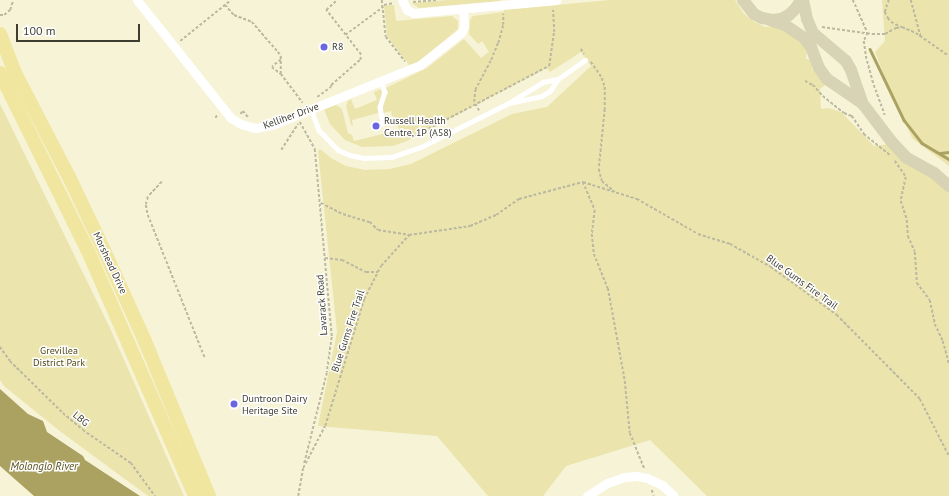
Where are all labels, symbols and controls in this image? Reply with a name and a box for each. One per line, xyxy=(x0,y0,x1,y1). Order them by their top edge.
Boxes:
scale bar xyxy=(18,16,142,42)
text: 100 m xyxy=(23,23,56,38)
place label: R8 xyxy=(332,41,343,53)
marker: R8 xyxy=(319,42,329,52)
street label: Kelliher Drive xyxy=(262,100,320,132)
place label: Russell Health Centre, 1P (A58) xyxy=(384,114,453,138)
marker: Russell Health Centre, 1P (A58) xyxy=(371,121,381,131)
street label: Morshead Drive xyxy=(90,230,130,296)
street label: Blue Gums Fire Trail xyxy=(764,252,840,312)
street label: Lavarack Road xyxy=(314,274,330,336)
street label: Blue Gums Fire Trail xyxy=(329,288,367,374)
park label: Grevillea District Park xyxy=(33,344,85,368)
place label: Duntroon Dairy Heritage Site xyxy=(242,392,307,416)
marker: Duntroon Dairy Heritage Site xyxy=(229,399,239,409)
street label: LBG xyxy=(71,409,91,429)
water label: Molonglo River xyxy=(10,459,78,473)

